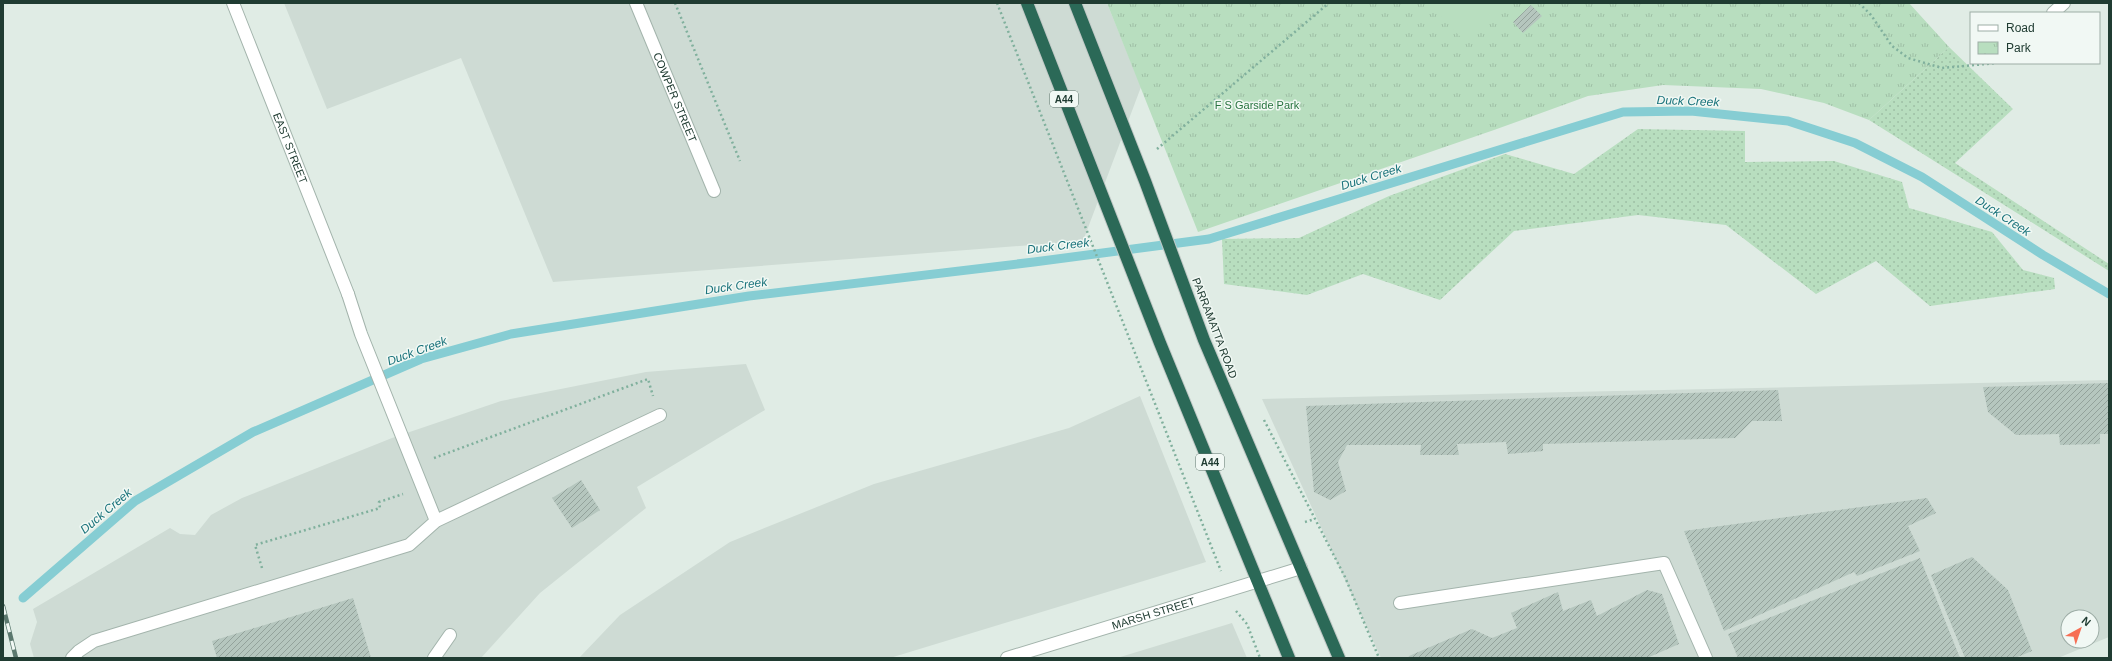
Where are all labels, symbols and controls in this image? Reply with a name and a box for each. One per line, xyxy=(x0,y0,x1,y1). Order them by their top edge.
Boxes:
legend xyxy=(1970,12,2100,64)
text: Road xyxy=(2006,21,2035,35)
text: Park xyxy=(2006,41,2032,55)
street label: COWPER STREET xyxy=(651,51,699,144)
road number: A44 xyxy=(1050,91,1078,107)
water label: Duck Creek xyxy=(1656,93,1721,109)
park label: F S Garside Park xyxy=(1215,99,1300,111)
street label: EAST STREET xyxy=(271,111,310,185)
water label: Duck Creek xyxy=(1339,161,1404,193)
water label: Duck Creek xyxy=(1973,193,2034,239)
water label: Duck Creek xyxy=(1026,235,1091,257)
water label: Duck Creek xyxy=(704,275,769,297)
street label: PARRAMATTA ROAD xyxy=(1190,276,1240,380)
water label: Duck Creek xyxy=(385,333,450,368)
road number: A44 xyxy=(1196,454,1224,470)
water label: Duck Creek xyxy=(77,485,135,537)
street label: MARSH STREET xyxy=(1110,595,1197,632)
north arrow xyxy=(2060,609,2100,649)
text: N xyxy=(2080,614,2093,629)

